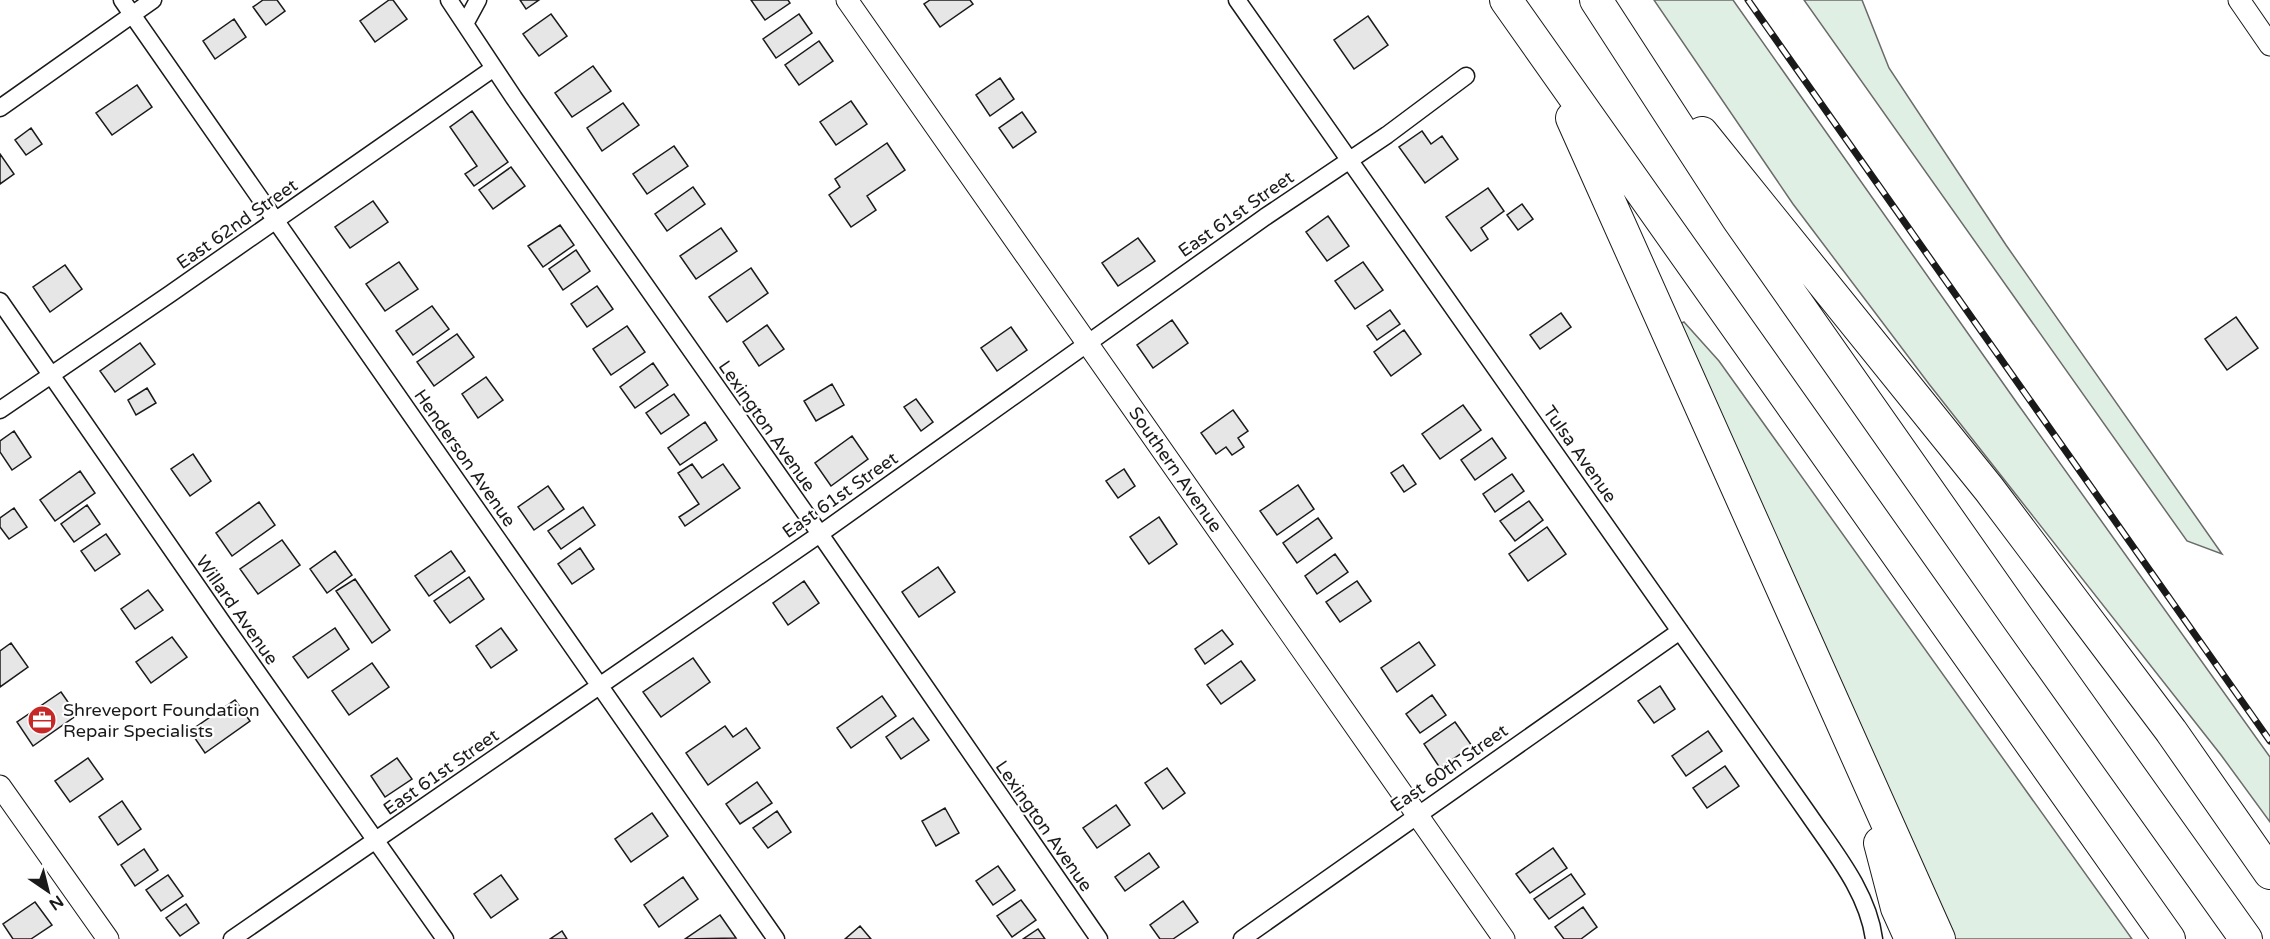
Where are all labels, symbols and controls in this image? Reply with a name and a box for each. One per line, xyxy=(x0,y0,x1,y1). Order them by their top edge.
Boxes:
street label: East 61st Street xyxy=(1174,166,1298,262)
street label: East 62nd Street xyxy=(172,174,302,274)
street label: Lexington Avenue xyxy=(714,356,820,496)
street label: Henderson Avenue xyxy=(409,385,521,531)
street label: Tulsa Avenue xyxy=(1539,401,1621,507)
street label: Southern Avenue xyxy=(1124,403,1227,536)
street label: East 61st Street xyxy=(778,447,902,543)
street label: Willard Avenue xyxy=(191,551,283,669)
place label: Shreveport Foundation Repair Specialists xyxy=(63,699,260,742)
office icon: Shreveport Foundation Repair Specialists xyxy=(26,704,58,736)
street label: East 60th Street xyxy=(1386,719,1512,817)
street label: East 61st Street xyxy=(379,724,503,820)
street label: Lexington Avenue xyxy=(991,756,1097,896)
north arrow xyxy=(18,861,78,921)
text: N xyxy=(45,891,67,914)

